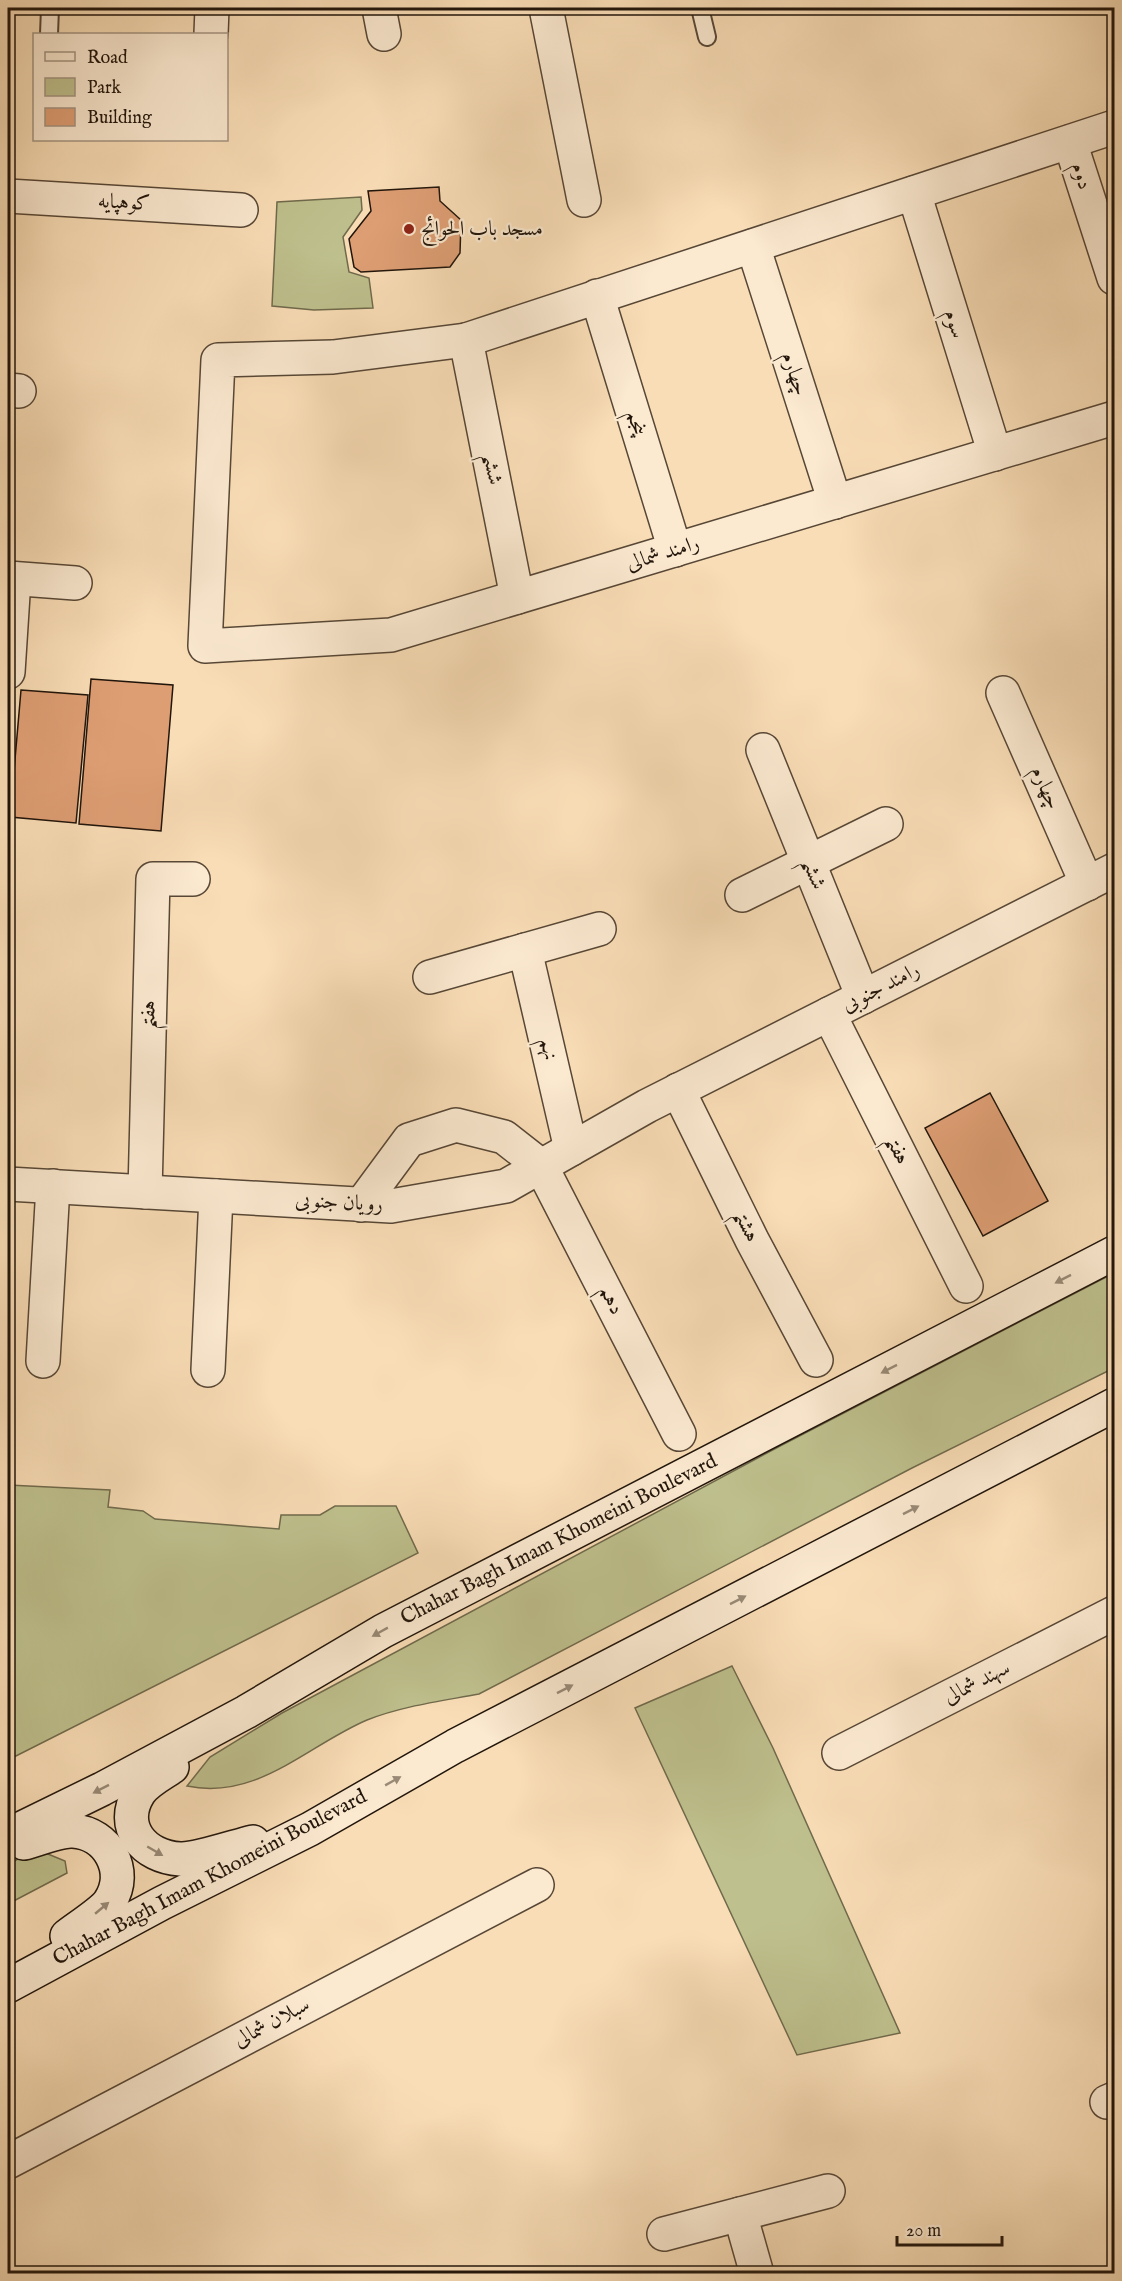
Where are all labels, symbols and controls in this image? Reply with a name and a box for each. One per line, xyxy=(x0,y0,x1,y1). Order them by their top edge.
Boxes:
legend xyxy=(33,33,228,141)
text: Road xyxy=(87,47,128,70)
text: Park xyxy=(87,77,122,100)
text: Building xyxy=(87,107,152,130)
street label: دوم xyxy=(1061,159,1098,194)
street label: کوهپایه xyxy=(97,188,151,218)
place label: مسجد باب الحوائج xyxy=(421,215,543,246)
marker: مسجد باب الحوائج xyxy=(402,222,416,236)
street label: سوم xyxy=(934,306,971,343)
street label: چهارم xyxy=(771,349,814,400)
street label: پنجم xyxy=(615,407,653,442)
street label: ششم xyxy=(470,451,508,488)
street label: رامند شمالی xyxy=(623,530,703,578)
street label: چهارم xyxy=(1021,762,1066,815)
street label: ششم xyxy=(789,854,831,896)
street label: رامند جنوبی xyxy=(837,957,925,1019)
street label: هفتم xyxy=(135,1000,169,1030)
street label: نهم xyxy=(527,1035,564,1064)
street label: هفتم xyxy=(873,1131,916,1172)
street label: رویان جنوبی xyxy=(294,1187,384,1219)
street label: هشتم xyxy=(721,1205,766,1250)
one-way arrow xyxy=(1054,1275,1071,1284)
street label: دهم xyxy=(588,1281,630,1322)
one-way arrow xyxy=(881,1364,898,1374)
street label: Chahar Bagh Imam Khomeini Boulevard xyxy=(396,1448,723,1632)
one-way arrow xyxy=(903,1505,920,1515)
one-way arrow xyxy=(730,1595,747,1605)
one-way arrow xyxy=(372,1627,389,1637)
street label: سهند شمالی xyxy=(939,1655,1015,1711)
one-way arrow xyxy=(557,1684,574,1694)
one-way arrow xyxy=(385,1776,402,1786)
street label: Chahar Bagh Imam Khomeini Boulevard xyxy=(48,1783,372,1973)
one-way arrow xyxy=(92,1785,109,1794)
one-way arrow xyxy=(147,1845,164,1856)
one-way arrow xyxy=(94,1902,109,1915)
street label: سبلان شمالی xyxy=(229,1992,315,2054)
scale bar xyxy=(897,2209,1002,2247)
text: 20 m xyxy=(906,2220,941,2243)

